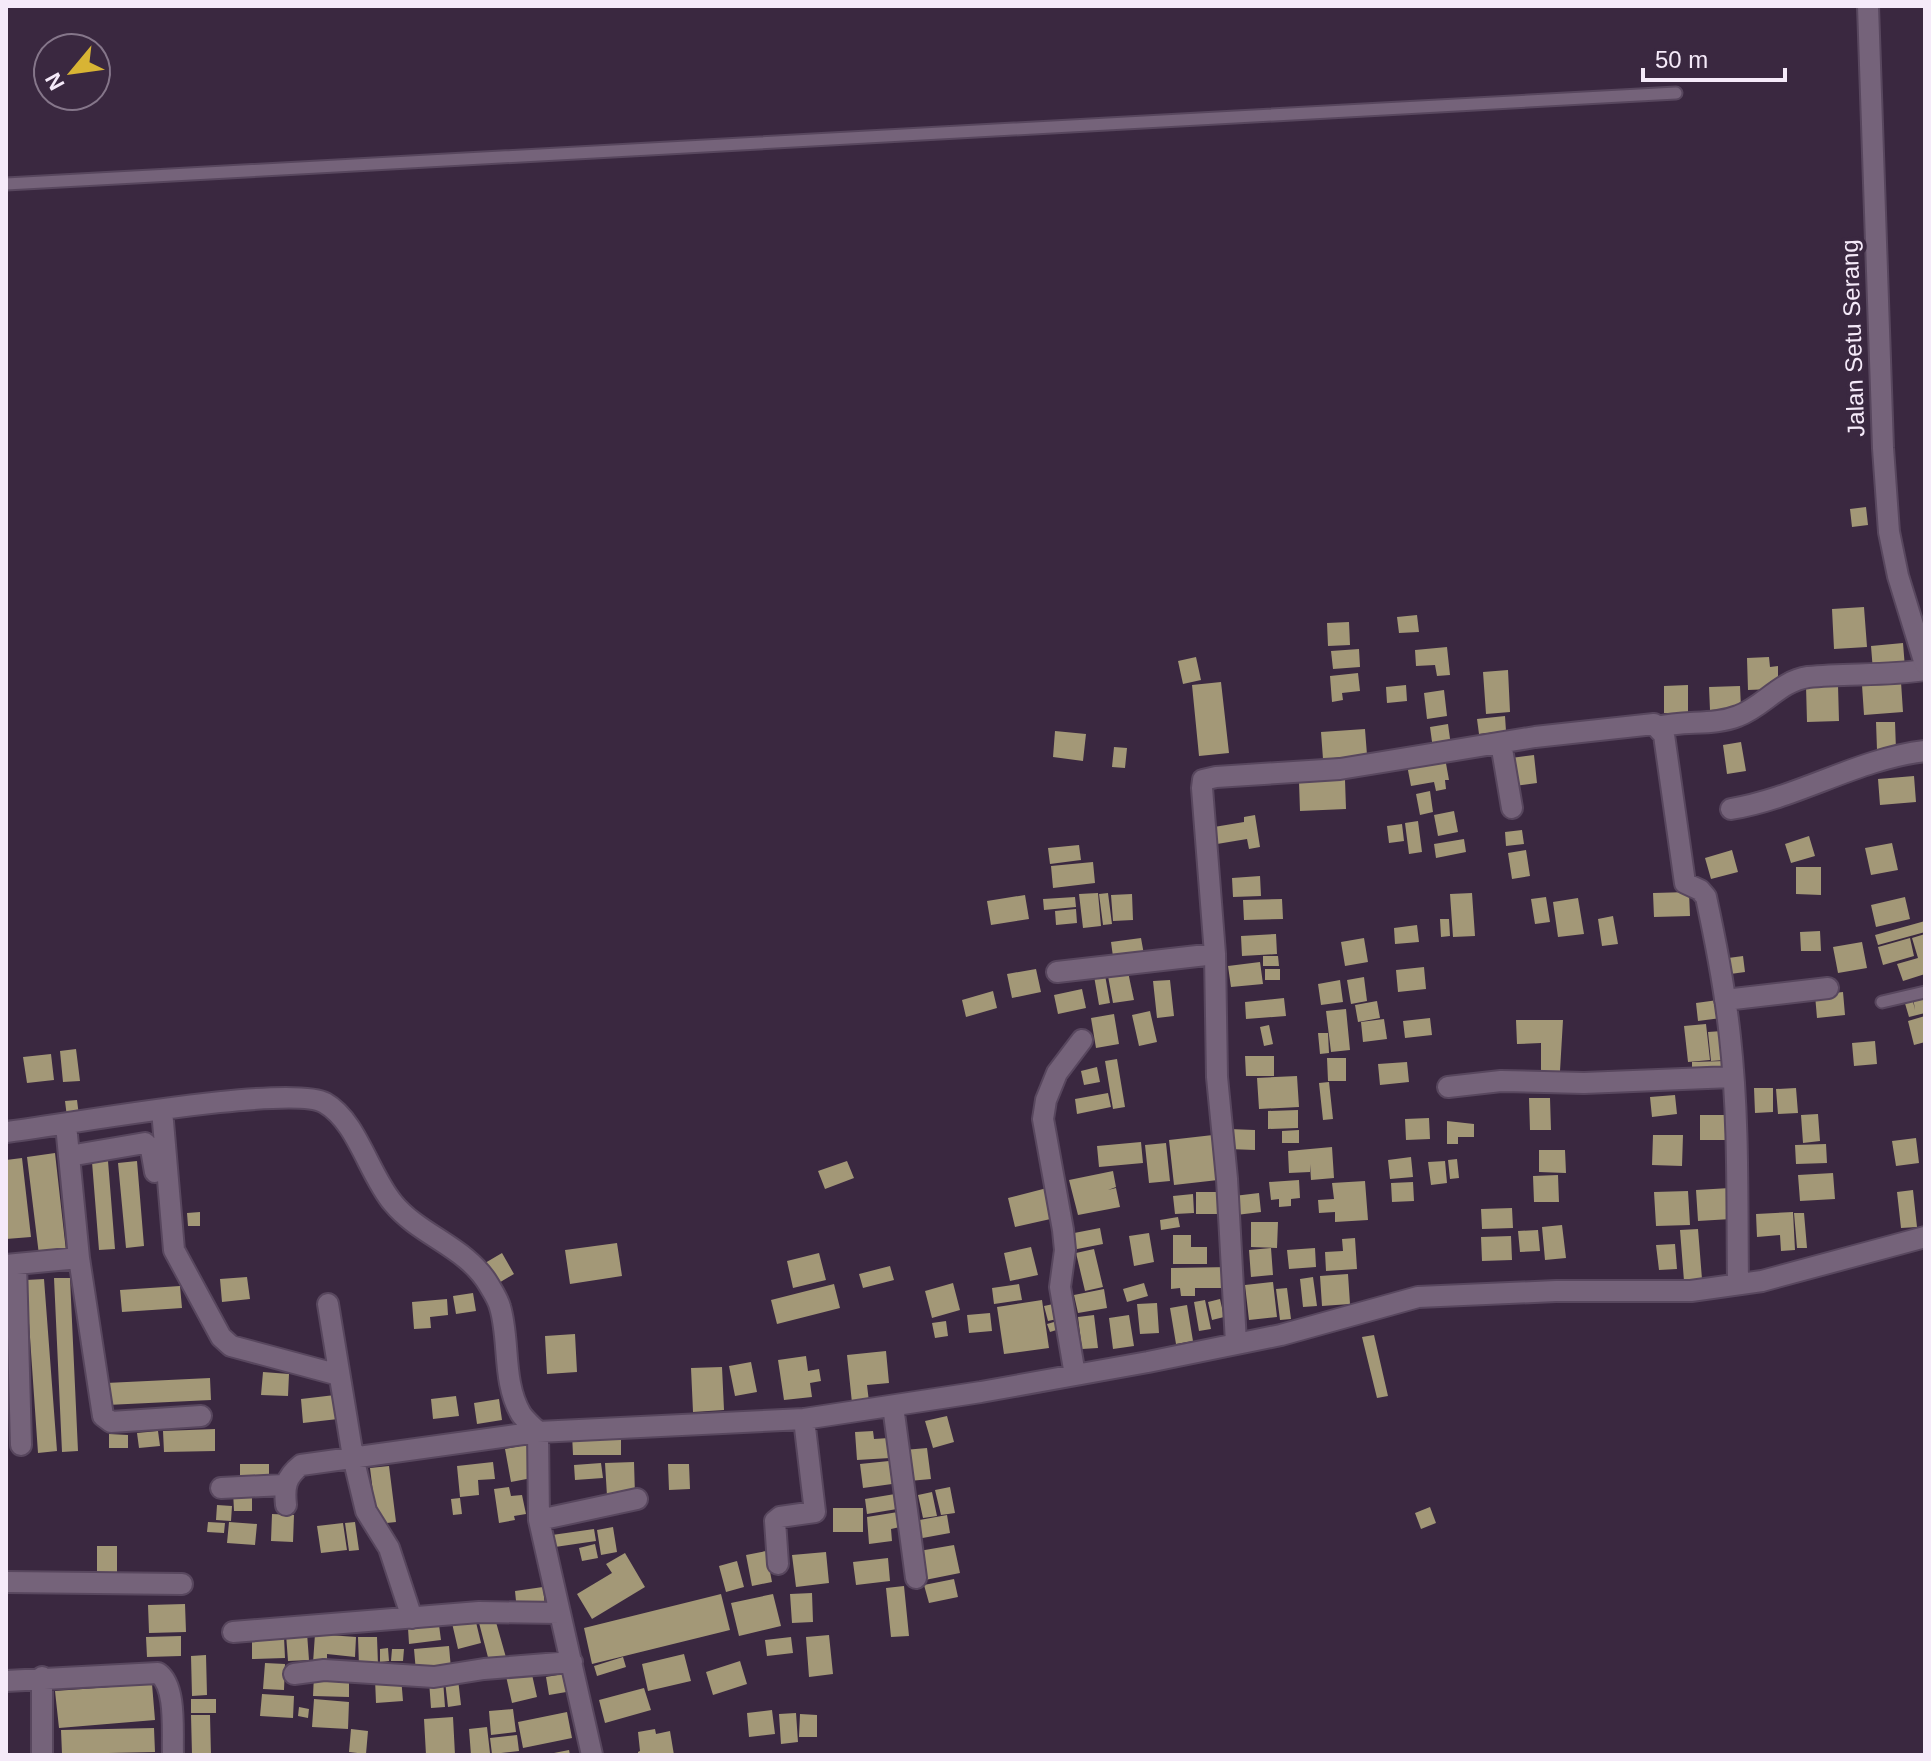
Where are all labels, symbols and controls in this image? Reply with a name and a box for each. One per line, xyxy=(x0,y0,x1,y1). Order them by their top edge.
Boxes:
north arrow xyxy=(32,32,112,112)
scale bar xyxy=(1643,32,1785,82)
text: 50 m xyxy=(1655,46,1708,73)
text: N xyxy=(40,68,70,94)
street label: Jalan Setu Serang xyxy=(1836,239,1869,437)

